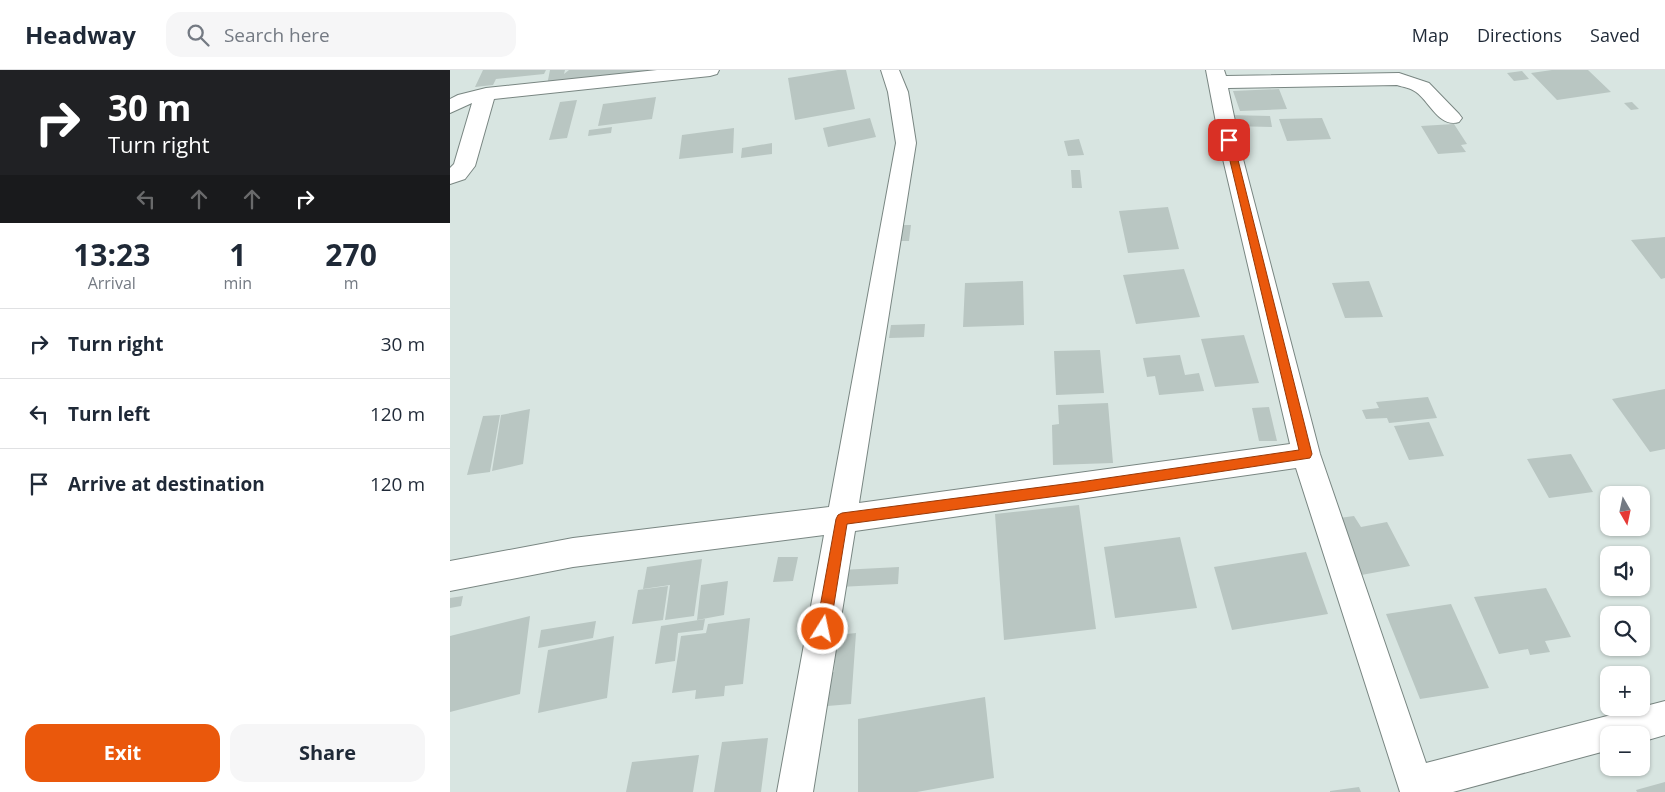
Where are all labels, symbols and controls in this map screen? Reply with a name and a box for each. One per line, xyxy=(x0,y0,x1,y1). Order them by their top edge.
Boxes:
search box xyxy=(166,12,516,57)
text: Headway xyxy=(25,18,136,51)
icon: search xyxy=(184,21,212,49)
text: Search here xyxy=(224,22,330,48)
text: Map xyxy=(1412,23,1449,47)
text: Directions xyxy=(1477,23,1562,47)
text: Saved xyxy=(1590,23,1640,47)
text: 30 m xyxy=(108,84,191,131)
icon: right xyxy=(25,90,90,155)
pin xyxy=(1208,119,1250,161)
icon: arrive xyxy=(1215,126,1243,154)
text: Turn right xyxy=(108,129,210,159)
icon: left xyxy=(132,185,160,213)
icon: ahead xyxy=(185,185,213,213)
icon: ahead xyxy=(238,185,266,213)
icon: right xyxy=(291,185,319,213)
text: 13:23 xyxy=(73,234,150,275)
text: 1 xyxy=(229,234,246,275)
text: 270 xyxy=(325,234,377,275)
text: Arrival xyxy=(88,272,136,294)
text: min xyxy=(224,272,252,294)
text: m xyxy=(344,272,359,294)
icon: right xyxy=(25,330,53,358)
text: Turn right xyxy=(68,331,163,357)
text: 30 m xyxy=(381,331,425,357)
icon: left xyxy=(25,400,53,428)
text: Turn left xyxy=(68,401,150,427)
text: 120 m xyxy=(370,401,425,427)
icon: arrive xyxy=(25,470,53,498)
text: Arrive at destination xyxy=(68,471,265,497)
text: 120 m xyxy=(370,471,425,497)
north arrow xyxy=(1600,486,1650,536)
map controls xyxy=(1600,486,1650,776)
button: sound xyxy=(1600,546,1650,596)
position arrow xyxy=(796,602,848,654)
button: search xyxy=(1600,606,1650,656)
button: + xyxy=(1600,666,1650,716)
button: Exit xyxy=(25,724,220,782)
button: Share xyxy=(230,724,425,782)
button: − xyxy=(1600,726,1650,776)

